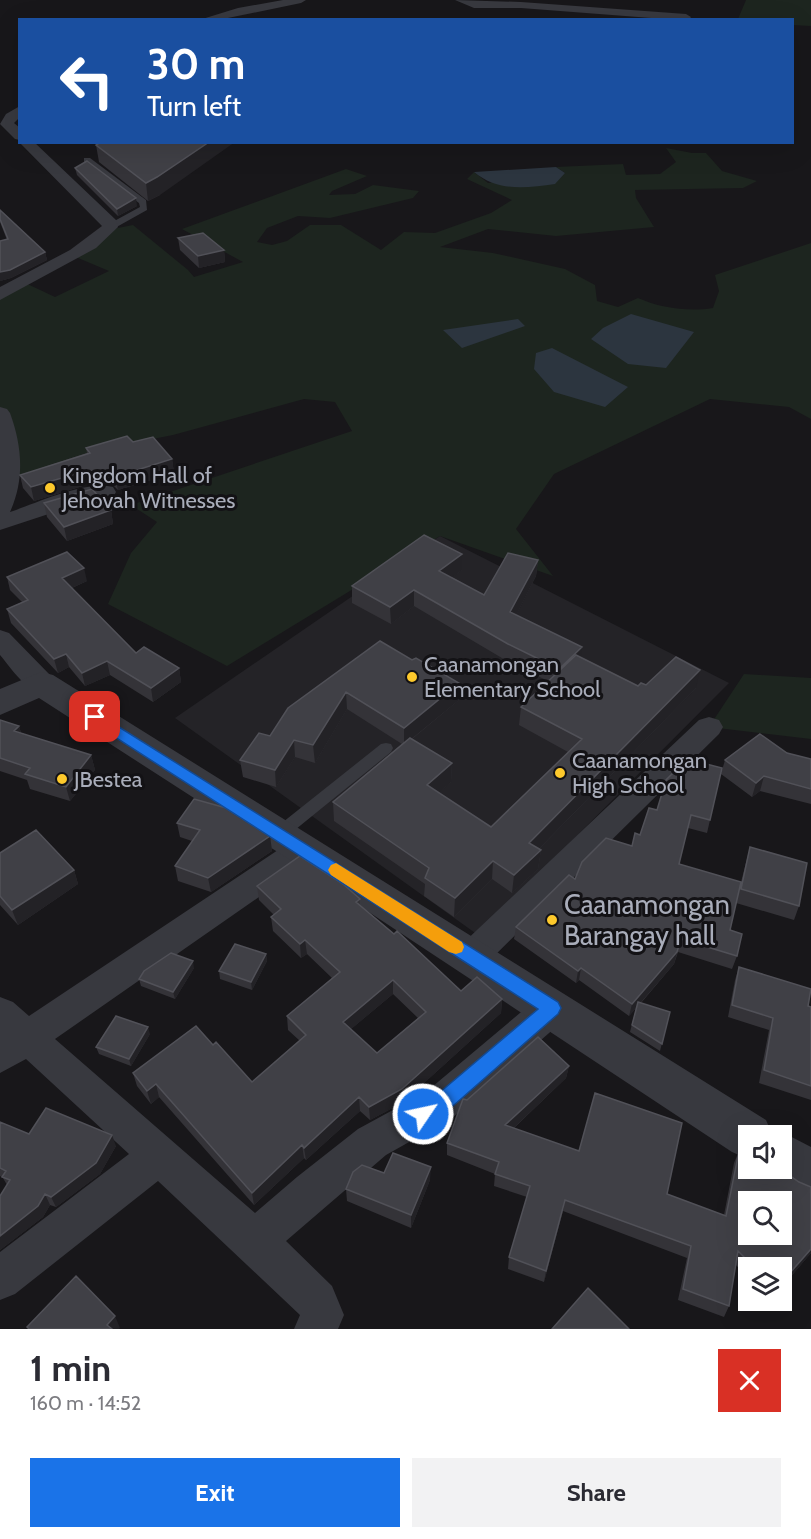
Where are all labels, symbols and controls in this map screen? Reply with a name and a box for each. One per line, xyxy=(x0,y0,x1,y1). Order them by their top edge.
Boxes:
text: 30 m xyxy=(147,38,245,90)
icon: left xyxy=(48,42,126,120)
text: Turn left xyxy=(147,90,241,123)
place label: Kingdom Hall of Jehovah Witnesses xyxy=(61,462,235,514)
marker: Kingdom Hall of Jehovah Witnesses xyxy=(43,481,57,495)
place label: Caanamongan Elementary School xyxy=(424,651,601,703)
marker: Caanamongan Elementary School xyxy=(405,670,419,684)
pin xyxy=(69,691,120,742)
icon: arrive xyxy=(78,700,111,733)
place label: Caanamongan High School xyxy=(572,747,707,799)
place label: JBestea xyxy=(73,766,143,793)
marker: Caanamongan High School xyxy=(553,766,567,780)
marker: JBestea xyxy=(55,772,69,786)
place label: Caanamongan Barangay hall xyxy=(564,888,730,952)
marker: Caanamongan Barangay hall xyxy=(545,913,559,927)
position arrow xyxy=(391,1082,455,1146)
map controls xyxy=(738,1125,792,1311)
button: sound xyxy=(738,1125,792,1179)
button: search xyxy=(738,1191,792,1245)
button: layers xyxy=(738,1257,792,1311)
text: 1 min xyxy=(30,1346,111,1390)
button: close xyxy=(718,1349,781,1412)
text: 160 m · 14:52 xyxy=(30,1391,141,1415)
button: Exit xyxy=(30,1458,400,1527)
button: Share xyxy=(412,1458,781,1527)

